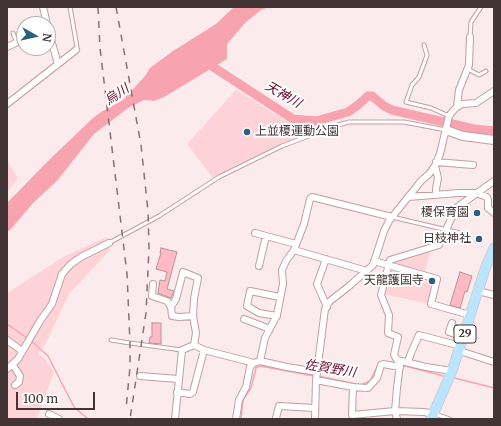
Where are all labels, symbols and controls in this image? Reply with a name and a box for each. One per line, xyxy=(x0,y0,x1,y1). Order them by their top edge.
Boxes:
north arrow xyxy=(16,16,56,56)
text: N xyxy=(39,32,54,43)
water label: 天神川 xyxy=(262,78,304,112)
water label: 烏川 xyxy=(102,81,132,109)
place label: 上並榎運動公園 xyxy=(255,125,339,139)
marker: 上並榎運動公園 xyxy=(242,127,252,137)
place label: 榎保育園 xyxy=(421,206,469,220)
marker: 榎保育園 xyxy=(472,208,482,218)
place label: 日枝神社 xyxy=(423,232,471,246)
marker: 日枝神社 xyxy=(474,234,484,244)
place label: 天龍護国寺 xyxy=(364,274,424,288)
marker: 天龍護国寺 xyxy=(427,276,437,286)
road number: 29 xyxy=(454,325,476,343)
water label: 佐賀野川 xyxy=(303,357,357,381)
scale bar xyxy=(18,384,97,410)
text: 100 m xyxy=(23,391,58,406)

